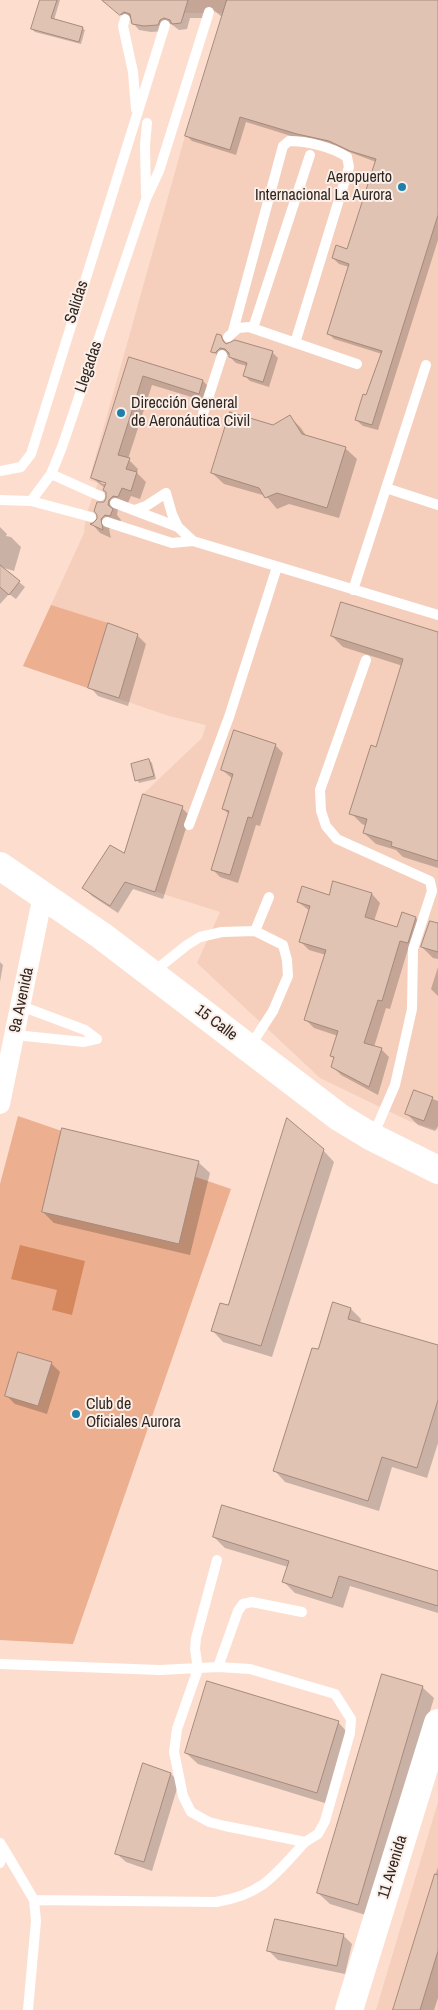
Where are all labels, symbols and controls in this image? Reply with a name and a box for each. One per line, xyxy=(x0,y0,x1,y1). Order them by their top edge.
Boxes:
place label: Aeropuerto Internacional La Aurora xyxy=(255,168,392,206)
marker: Aeropuerto Internacional La Aurora xyxy=(396,181,408,193)
street label: Salidas xyxy=(61,278,93,326)
street label: Llegadas xyxy=(71,339,107,395)
place label: Dirección General de Aeronáutica Civil xyxy=(131,394,250,432)
marker: Dirección General de Aeronáutica Civil xyxy=(115,407,127,419)
street label: 9a Avenida xyxy=(6,966,38,1034)
street label: 15 Calle xyxy=(191,1001,241,1045)
place label: Club de Oficiales Aurora xyxy=(86,1395,181,1433)
marker: Club de Oficiales Aurora xyxy=(70,1408,82,1420)
street label: 11 Avenida xyxy=(374,1833,412,1901)

